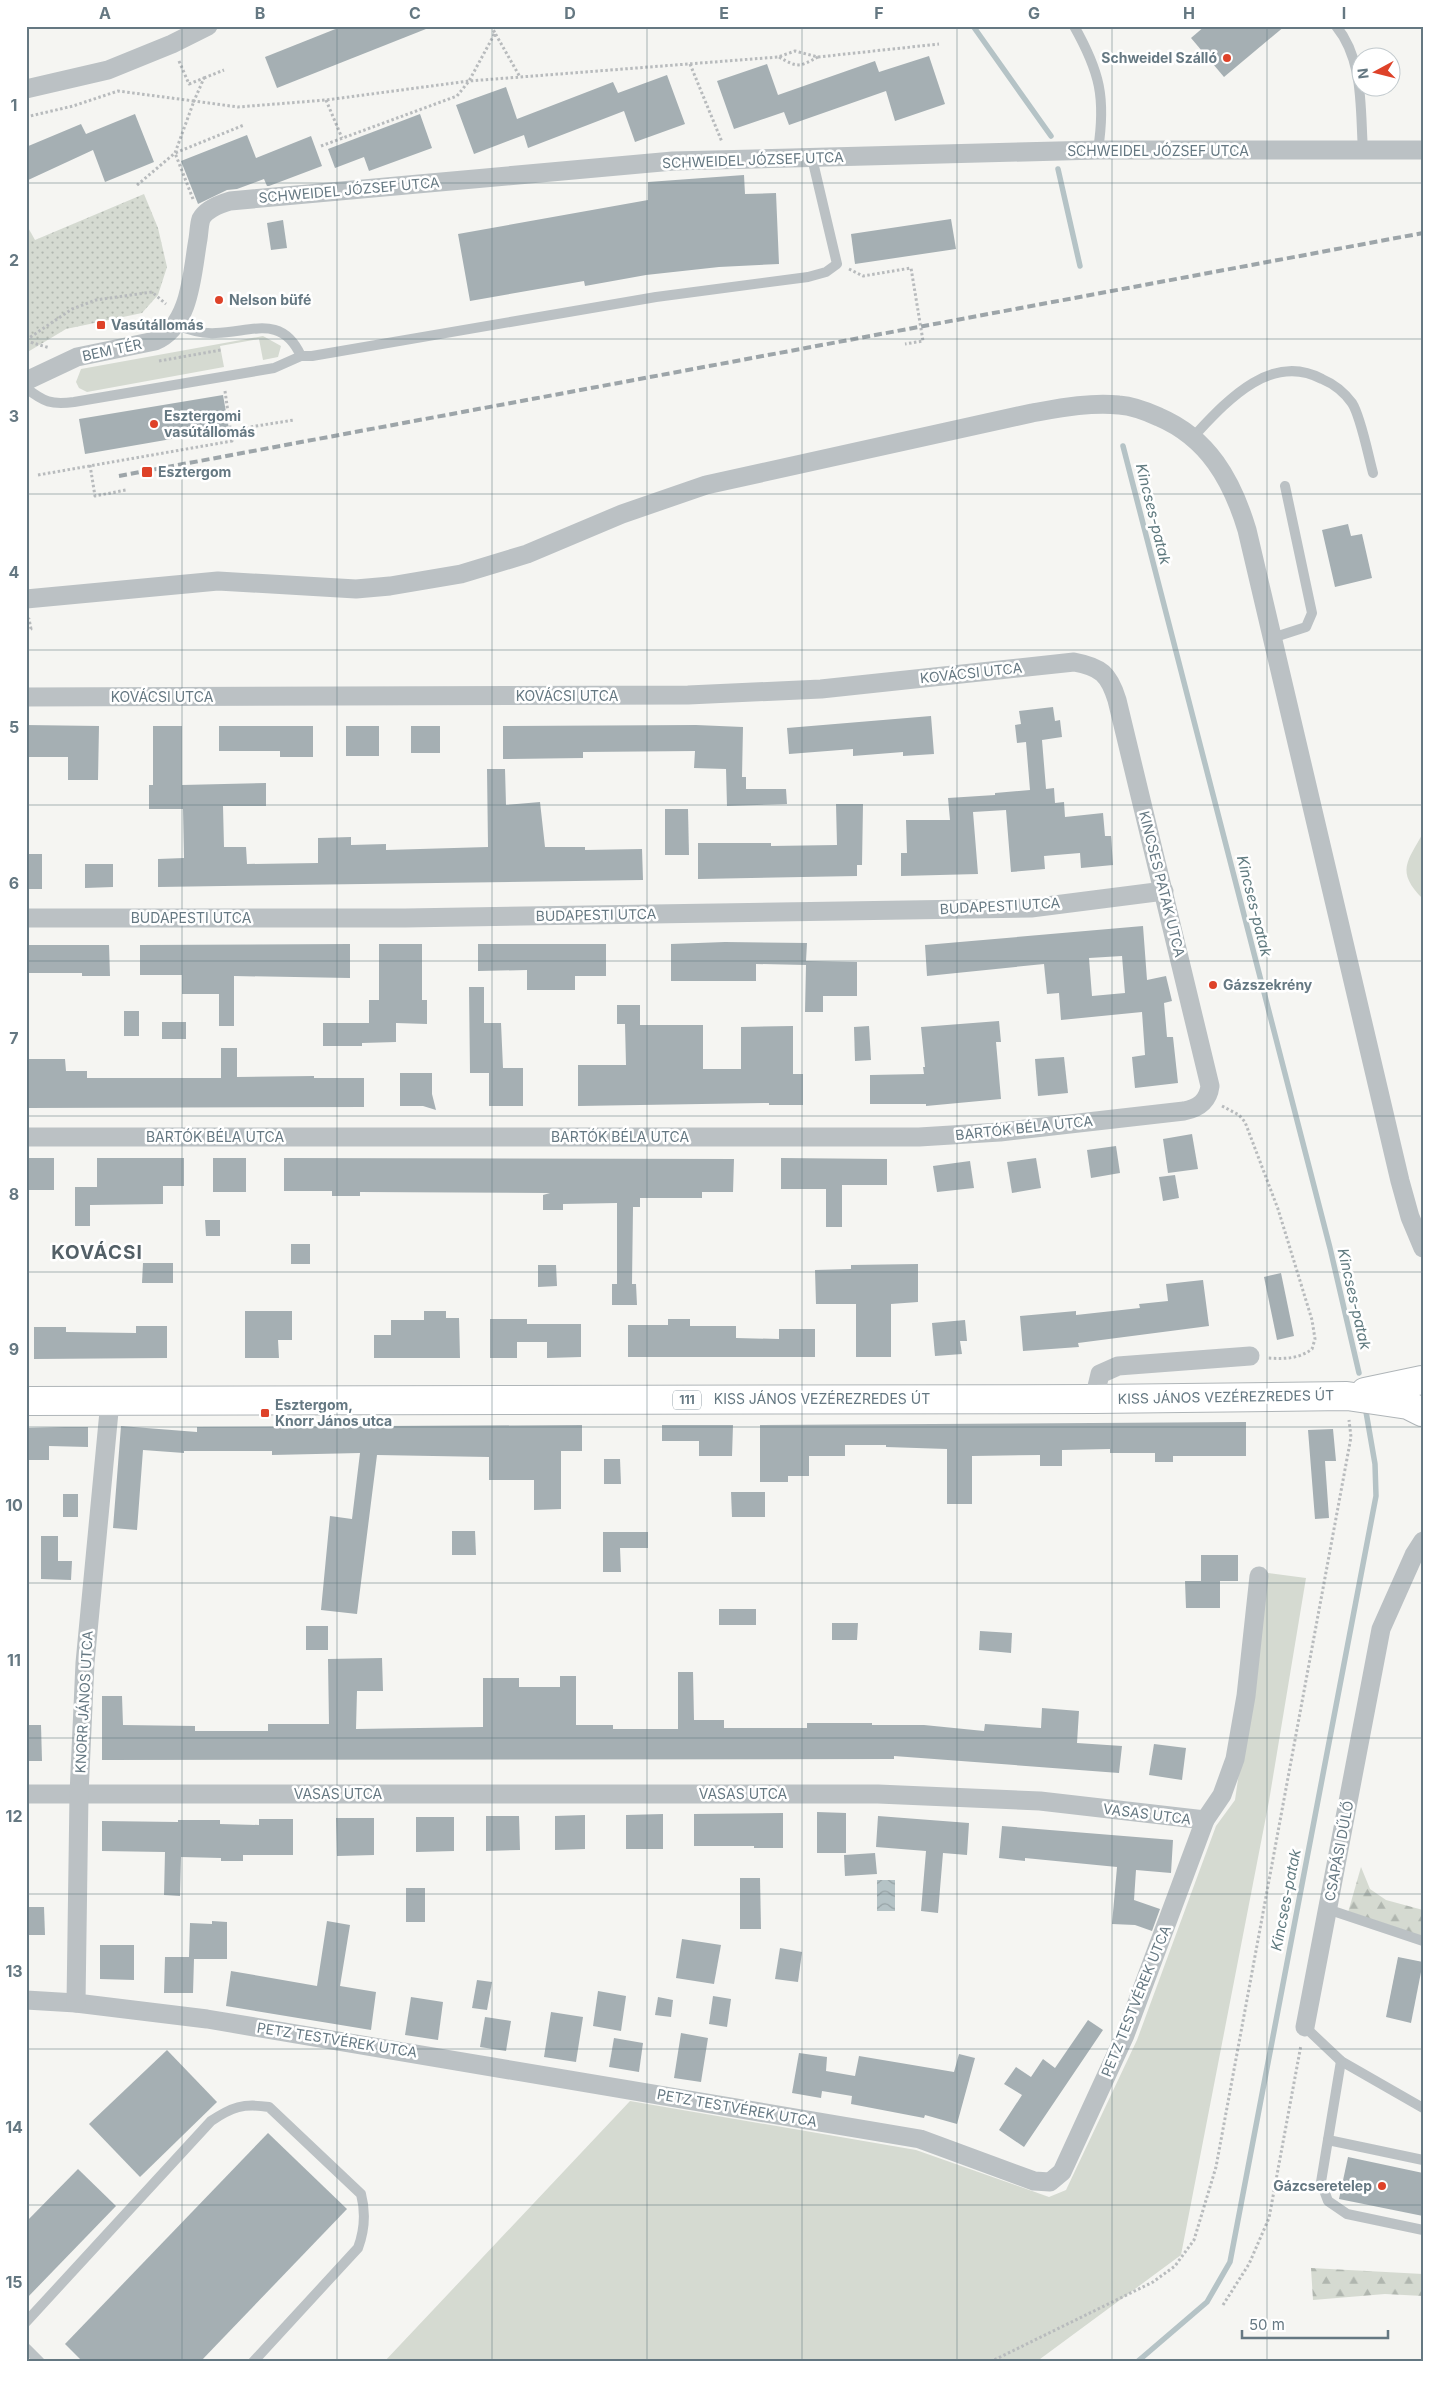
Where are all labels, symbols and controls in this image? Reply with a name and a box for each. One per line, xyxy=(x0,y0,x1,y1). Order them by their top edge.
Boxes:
text: A xyxy=(99,3,111,23)
text: B xyxy=(255,3,265,23)
text: C xyxy=(409,3,421,23)
text: D xyxy=(564,3,576,23)
text: E xyxy=(719,3,729,23)
text: F xyxy=(874,3,884,23)
text: G xyxy=(1028,3,1040,23)
text: H xyxy=(1183,3,1195,23)
text: I xyxy=(1342,3,1346,23)
north arrow xyxy=(1352,48,1402,98)
place label: Schweidel Szálló xyxy=(1101,49,1217,66)
marker: Schweidel Szálló xyxy=(1221,52,1233,64)
text: N xyxy=(1354,67,1372,80)
text: 1 xyxy=(11,95,17,115)
street label: SCHWEIDEL JÓZSEF UTCA xyxy=(1067,142,1249,159)
street label: SCHWEIDEL JÓZSEF UTCA xyxy=(662,148,844,171)
street label: SCHWEIDEL JÓZSEF UTCA xyxy=(258,173,441,206)
text: 2 xyxy=(9,250,19,270)
place label: Nelson büfé xyxy=(229,291,311,308)
marker: Nelson büfé xyxy=(213,294,225,306)
place label: Vasútállomás xyxy=(111,316,204,333)
marker: Vasútállomás xyxy=(95,319,107,331)
street label: BEM TÉR xyxy=(80,335,143,364)
text: 3 xyxy=(9,406,19,426)
place label: Esztergomi vasútállomás xyxy=(164,407,255,440)
marker: Esztergomi vasútállomás xyxy=(148,418,160,430)
water label: Kincses-patak xyxy=(1132,461,1175,567)
place label: Esztergom xyxy=(158,463,231,480)
marker: Esztergom xyxy=(140,465,154,479)
text: 4 xyxy=(9,562,20,582)
street label: KOVÁCSI UTCA xyxy=(919,659,1023,686)
street label: KOVÁCSI UTCA xyxy=(516,687,619,704)
street label: KOVÁCSI UTCA xyxy=(111,688,214,705)
text: 5 xyxy=(9,717,19,737)
street label: KINCSES PATAK UTCA xyxy=(1136,809,1189,959)
water label: Kincses-patak xyxy=(1233,853,1276,959)
text: 6 xyxy=(9,873,19,893)
street label: BUDAPESTI UTCA xyxy=(939,894,1061,917)
street label: BUDAPESTI UTCA xyxy=(536,905,657,924)
street label: BUDAPESTI UTCA xyxy=(131,909,252,926)
place label: Gázszekrény xyxy=(1223,976,1313,993)
marker: Gázszekrény xyxy=(1207,979,1219,991)
text: 7 xyxy=(9,1028,19,1048)
street label: BARTÓK BÉLA UTCA xyxy=(954,1112,1094,1143)
street label: BARTÓK BÉLA UTCA xyxy=(146,1128,284,1145)
street label: BARTÓK BÉLA UTCA xyxy=(551,1128,689,1145)
text: 8 xyxy=(9,1184,19,1204)
district label: KOVÁCSI xyxy=(51,1241,143,1264)
water label: Kincses-patak xyxy=(1334,1246,1376,1352)
text: 9 xyxy=(9,1339,19,1359)
street label: KISS JÁNOS VEZÉREZREDES ÚT xyxy=(1118,1386,1334,1407)
road number: 111 xyxy=(673,1390,701,1410)
street label: KISS JÁNOS VEZÉREZREDES ÚT xyxy=(714,1390,930,1407)
place label: Esztergom, Knorr János utca xyxy=(275,1396,392,1429)
marker: Esztergom, Knorr János utca xyxy=(259,1407,271,1419)
text: 10 xyxy=(5,1495,23,1515)
street label: KNORR JÁNOS UTCA xyxy=(71,1630,96,1774)
text: 11 xyxy=(7,1650,21,1670)
street label: VASAS UTCA xyxy=(294,1785,383,1802)
street label: VASAS UTCA xyxy=(699,1785,788,1802)
street label: CSAPÁSI DŰLŐ xyxy=(1320,1799,1357,1903)
street label: VASAS UTCA xyxy=(1102,1800,1192,1827)
text: 12 xyxy=(6,1806,22,1826)
water label: Kincses-patak xyxy=(1266,1847,1305,1952)
street label: PETZ TESTVÉREK UTCA xyxy=(1097,1922,1174,2079)
text: 13 xyxy=(5,1961,23,1981)
street label: PETZ TESTVÉREK UTCA xyxy=(256,2018,419,2061)
street label: PETZ TESTVÉREK UTCA xyxy=(656,2085,819,2130)
text: 14 xyxy=(5,2117,23,2137)
place label: Gázcseretelep xyxy=(1273,2177,1372,2194)
marker: Gázcseretelep xyxy=(1376,2180,1388,2192)
text: 15 xyxy=(5,2272,23,2292)
scale bar xyxy=(1242,2308,1388,2340)
text: 50 m xyxy=(1249,2315,1285,2334)

